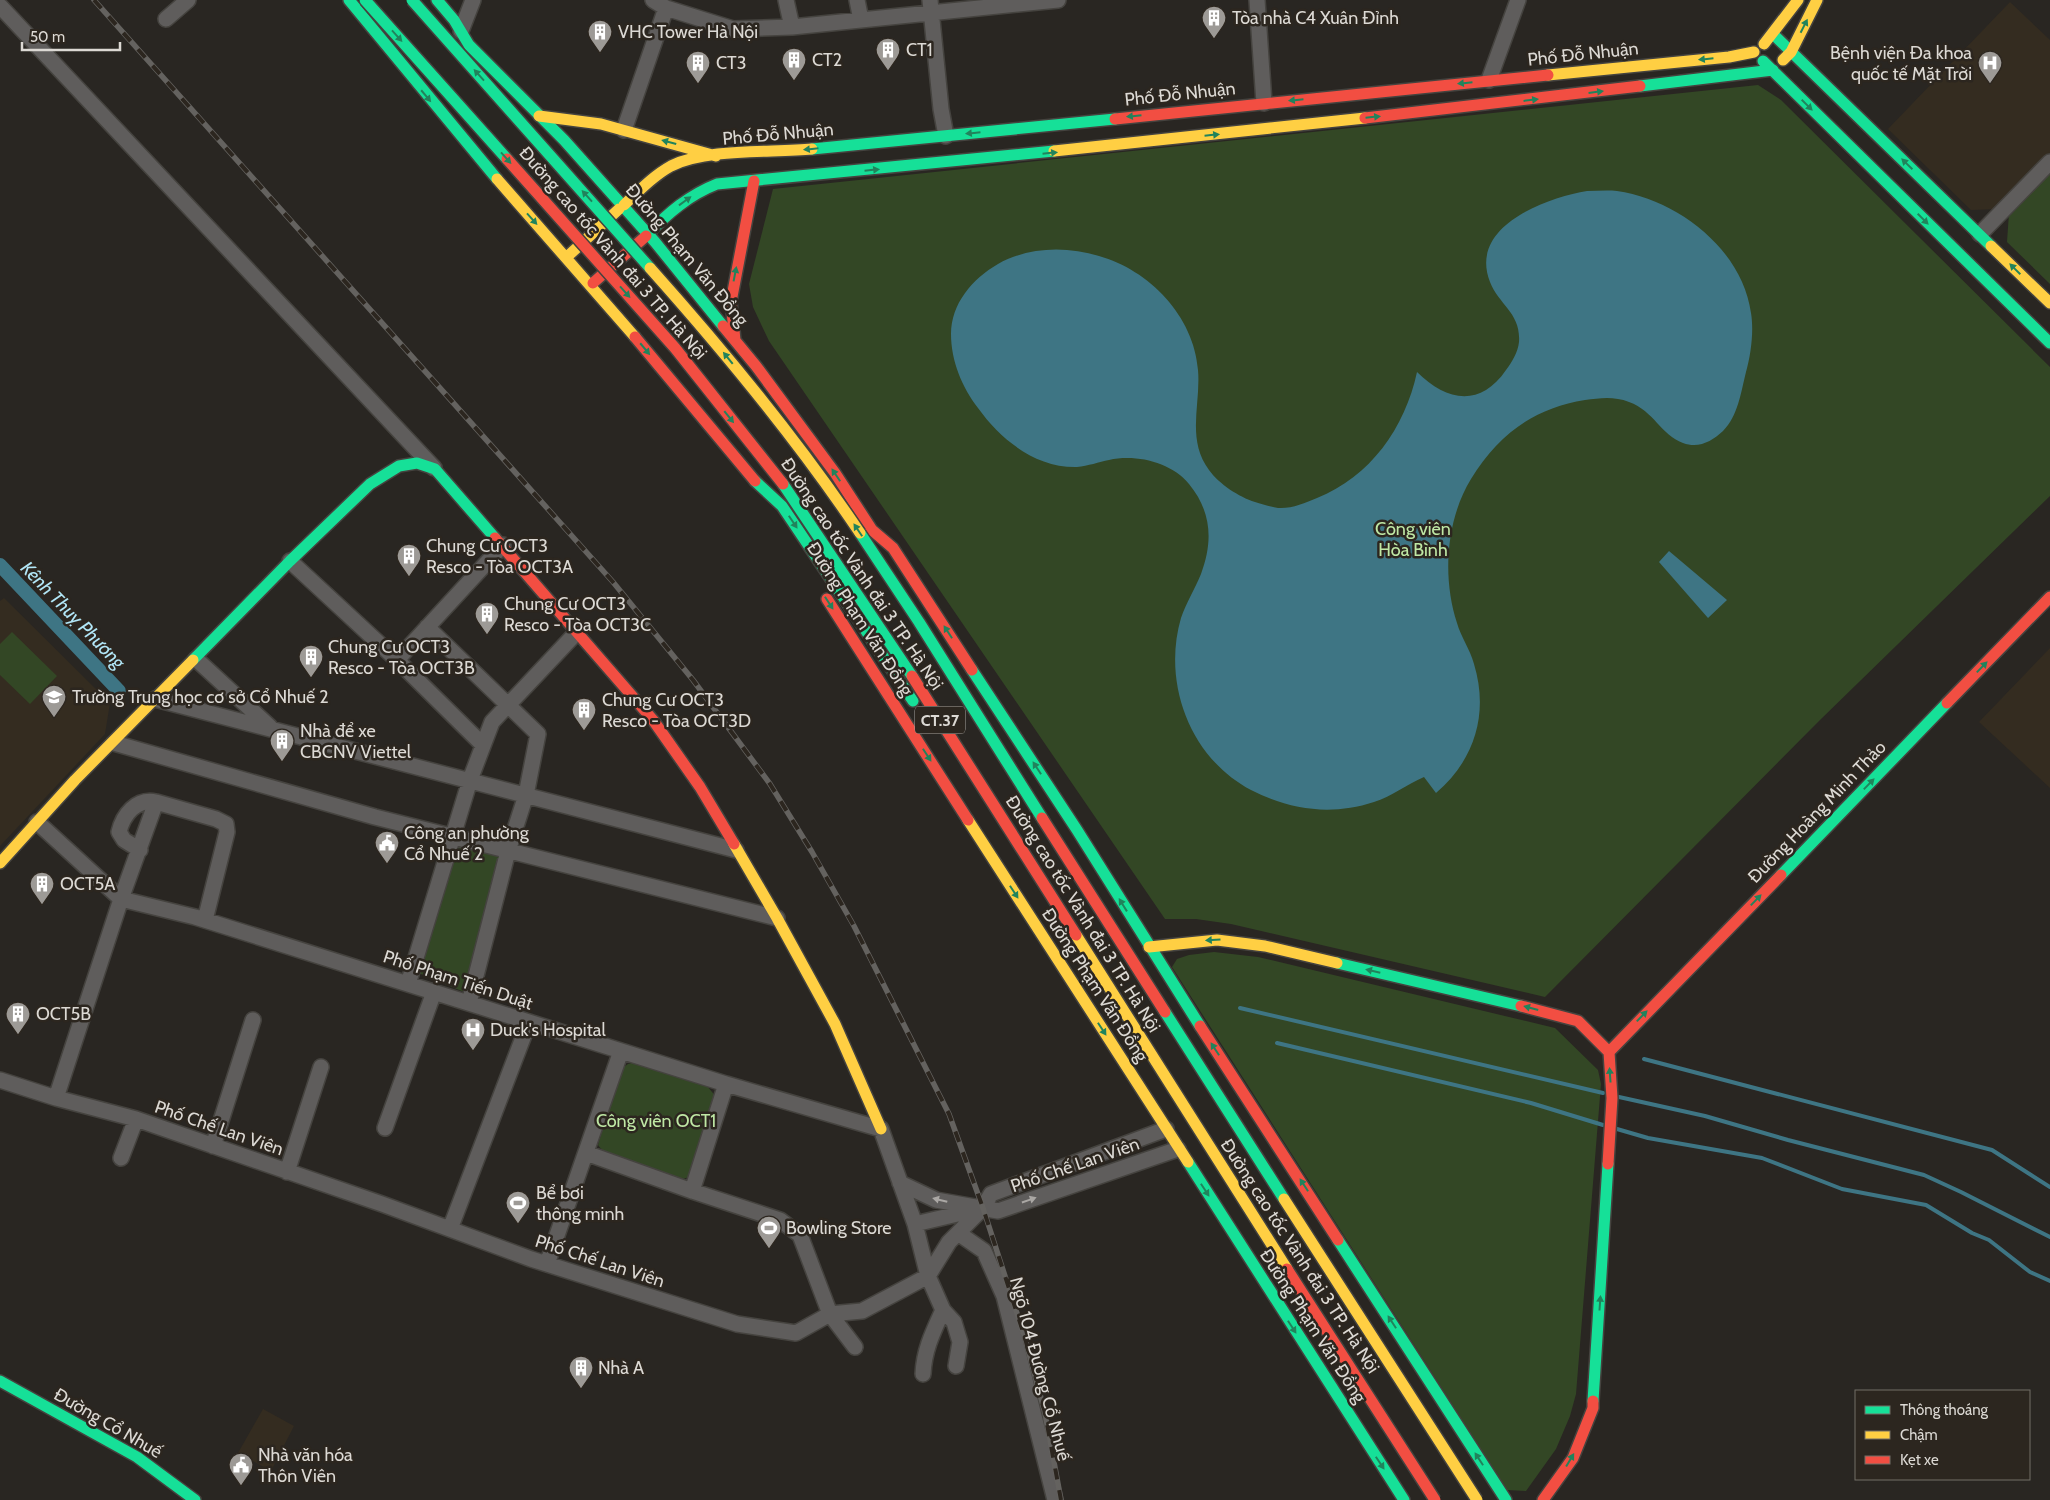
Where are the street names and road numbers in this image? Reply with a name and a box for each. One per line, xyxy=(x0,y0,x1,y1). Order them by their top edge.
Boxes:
street label: Phố Đỗ Nhuận xyxy=(1526,37,1640,71)
street label: Phố Đỗ Nhuận xyxy=(1123,77,1237,111)
street label: Phố Đỗ Nhuận xyxy=(722,118,834,150)
street label: Đường cao tốc Vành đai 3 TP. Hà Nội xyxy=(514,142,712,364)
street label: Đường Phạm Văn Đồng xyxy=(621,179,754,331)
street label: Đường cao tốc Vành đai 3 TP. Hà Nội xyxy=(776,454,948,694)
street label: Đường Phạm Văn Đồng xyxy=(802,538,919,701)
road number: CT.37 xyxy=(915,706,965,734)
street label: Đường Hoàng Minh Thảo xyxy=(1743,736,1891,888)
street label: Đường cao tốc Vành đai 3 TP. Hà Nội xyxy=(1001,792,1165,1036)
street label: Đường Phạm Văn Đồng xyxy=(1037,904,1154,1067)
street label: Phố Phạm Tiến Duật xyxy=(380,945,536,1015)
street label: Phố Chế Lan Viên xyxy=(152,1096,286,1160)
street label: Phố Chế Lan Viên xyxy=(1008,1133,1142,1197)
street label: Đường cao tốc Vành đai 3 TP. Hà Nội xyxy=(1216,1135,1384,1377)
street label: Phố Chế Lan Viên xyxy=(533,1230,667,1292)
street label: Đường Phạm Văn Đồng xyxy=(1255,1245,1372,1408)
street label: Ngõ 104 Đường Cổ Nhuế xyxy=(1005,1275,1075,1464)
street label: Đường Cổ Nhuế xyxy=(50,1383,167,1463)

